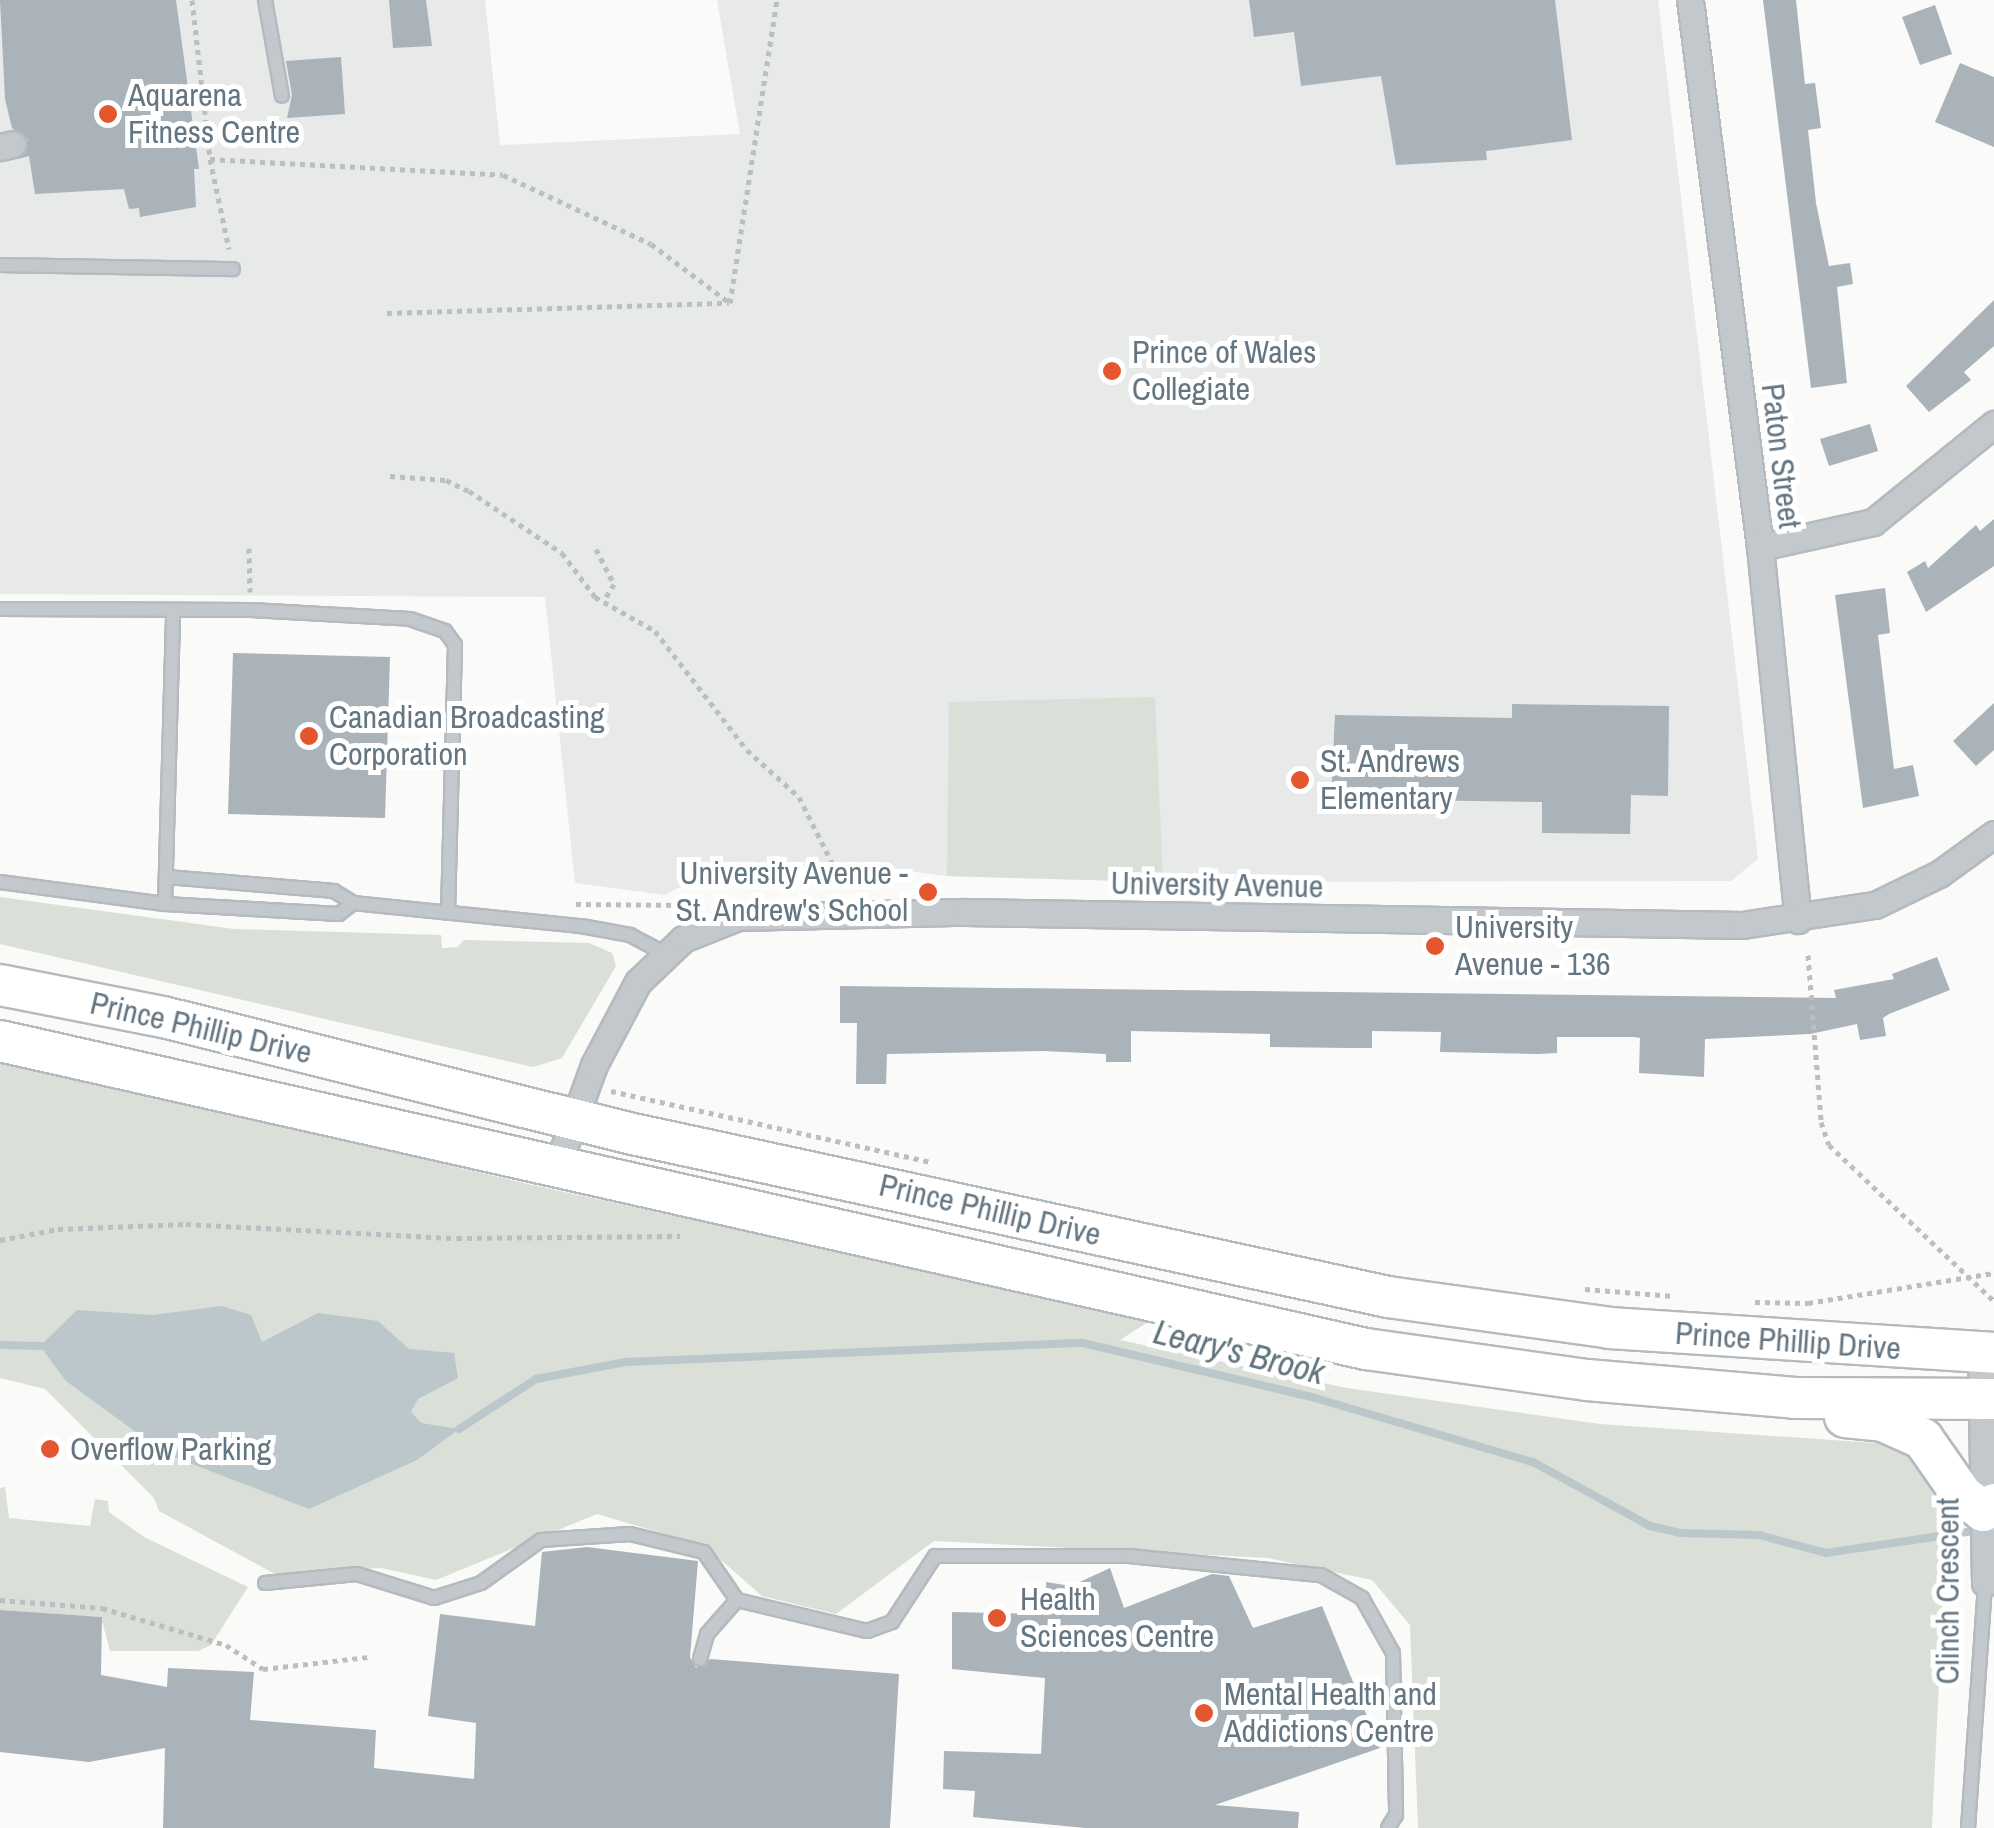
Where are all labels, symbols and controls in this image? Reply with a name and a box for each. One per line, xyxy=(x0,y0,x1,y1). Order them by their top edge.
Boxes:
place label: Aquarena Fitness Centre xyxy=(128,77,300,152)
marker: Aquarena Fitness Centre xyxy=(97,103,119,125)
place label: Prince of Wales Collegiate xyxy=(1132,334,1316,409)
marker: Prince of Wales Collegiate xyxy=(1101,360,1123,382)
street label: Paton Street xyxy=(1753,381,1809,531)
place label: Canadian Broadcasting Corporation xyxy=(329,699,605,774)
marker: Canadian Broadcasting Corporation xyxy=(298,725,320,747)
place label: St. Andrews Elementary xyxy=(1320,743,1461,818)
marker: St. Andrews Elementary xyxy=(1289,769,1311,791)
place label: University Avenue - St. Andrew's School xyxy=(674,855,908,930)
street label: University Avenue xyxy=(1110,864,1324,906)
marker: University Avenue - St. Andrew's School xyxy=(917,881,939,903)
place label: University Avenue - 136 xyxy=(1455,909,1611,984)
marker: University Avenue - 136 xyxy=(1424,935,1446,957)
street label: Prince Phillip Drive xyxy=(87,984,315,1072)
street label: Prince Phillip Drive xyxy=(876,1166,1104,1254)
water label: Leary's Brook xyxy=(1149,1311,1329,1393)
street label: Prince Phillip Drive xyxy=(1674,1314,1902,1368)
place label: Overflow Parking xyxy=(70,1430,271,1468)
marker: Overflow Parking xyxy=(39,1438,61,1460)
street label: Clinch Crescent xyxy=(1929,1498,1967,1684)
place label: Health Sciences Centre xyxy=(1020,1581,1214,1656)
marker: Health Sciences Centre xyxy=(984,1605,1010,1631)
place label: Mental Health and Addictions Centre xyxy=(1224,1676,1437,1751)
marker: Mental Health and Addictions Centre xyxy=(1193,1702,1215,1724)

